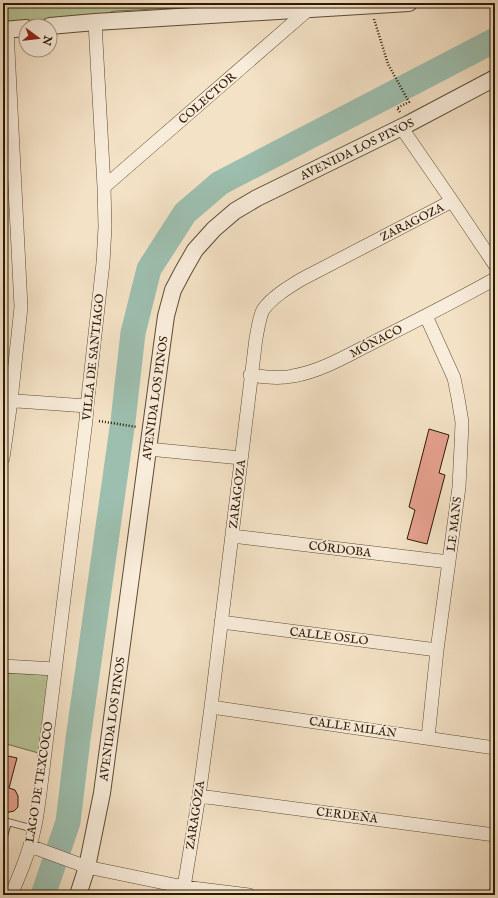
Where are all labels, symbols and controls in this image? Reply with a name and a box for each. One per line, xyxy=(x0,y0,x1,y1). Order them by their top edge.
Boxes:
north arrow xyxy=(18,18,58,58)
text: N xyxy=(39,33,55,47)
street label: COLECTOR xyxy=(175,69,240,127)
street label: AVENIDA LOS PINOS xyxy=(297,115,417,184)
street label: ZARAGOZA xyxy=(378,200,447,245)
street label: VILLA DE SANTIAGO xyxy=(79,293,108,422)
street label: MÓNACO xyxy=(347,321,405,361)
street label: AVENIDA LOS PINOS xyxy=(139,335,172,462)
street label: ZARAGOZA xyxy=(226,458,249,529)
street label: LE MANS xyxy=(444,496,465,552)
street label: CÓRDOBA xyxy=(308,537,373,561)
street label: CALLE OSLO xyxy=(289,624,369,649)
street label: AVENIDA LOS PINOS xyxy=(96,656,129,783)
street label: CALLE MILÁN xyxy=(308,713,398,741)
street label: LAGO DE TEXCOCO xyxy=(22,720,57,844)
street label: ZARAGOZA xyxy=(183,779,208,851)
street label: CERDEÑA xyxy=(315,803,380,827)

